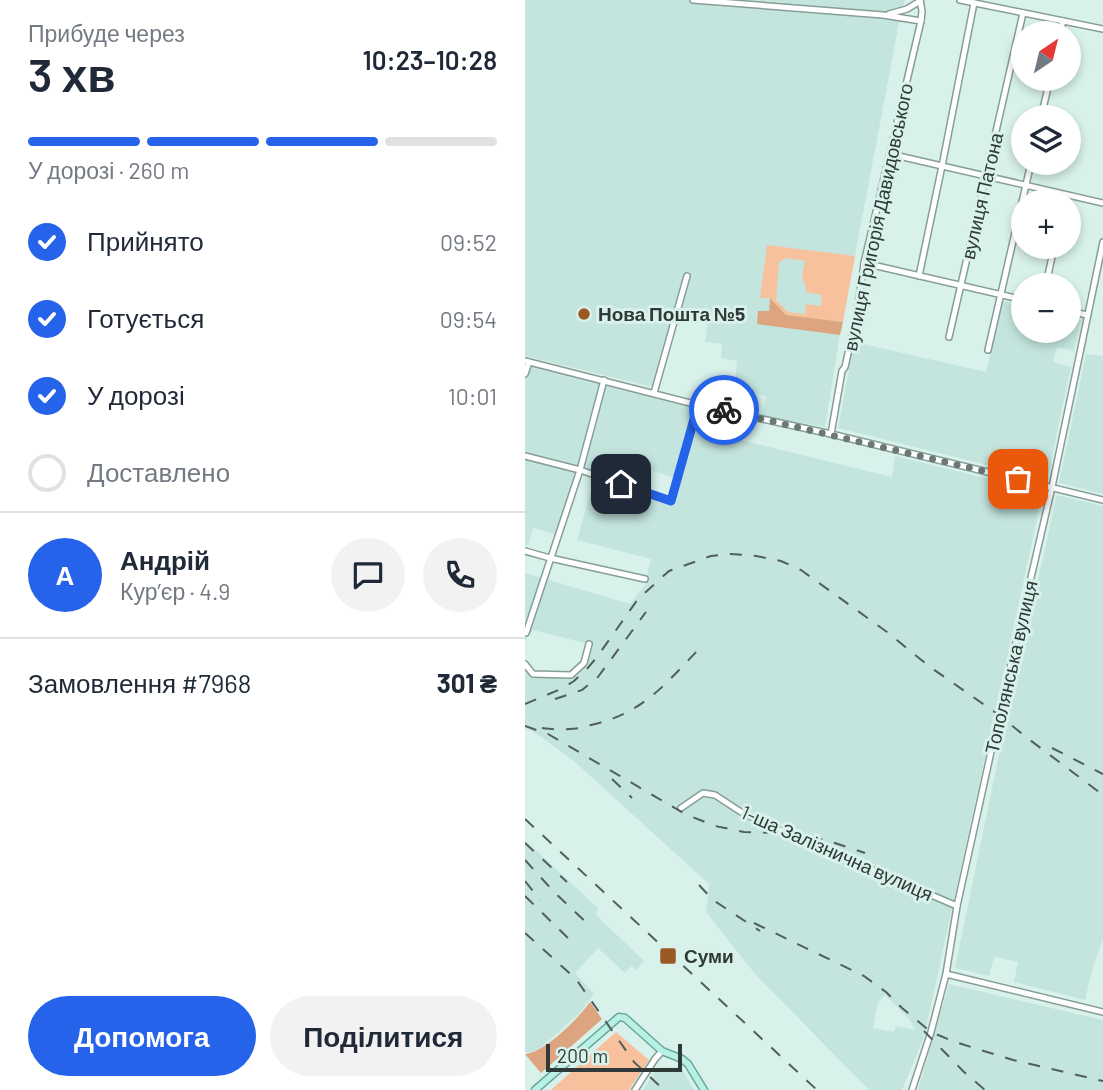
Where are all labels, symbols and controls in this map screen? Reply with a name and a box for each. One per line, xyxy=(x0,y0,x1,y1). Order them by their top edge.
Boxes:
text: Прибуде через xyxy=(28,19,185,47)
north arrow xyxy=(1011,21,1081,91)
map controls xyxy=(1011,21,1081,343)
text: 10:23–10:28 xyxy=(362,44,497,75)
text: 3 хв xyxy=(28,46,116,101)
street label: вулиця Григорія Давидовського xyxy=(838,81,917,353)
button: layers xyxy=(1011,105,1081,175)
street label: вулиця Патона xyxy=(956,130,1007,261)
text: У дорозі · 260 m xyxy=(28,156,189,184)
button: + xyxy=(1011,189,1081,259)
icon: check xyxy=(28,223,66,261)
text: Прийнято xyxy=(87,225,204,256)
text: 09:52 xyxy=(440,228,497,256)
button: − xyxy=(1011,273,1081,343)
icon: check xyxy=(28,300,66,338)
text: Готується xyxy=(87,302,204,333)
place label: Нова Пошта №5 xyxy=(598,302,745,325)
text: 09:54 xyxy=(440,305,497,333)
marker: Нова Пошта №5 xyxy=(576,306,592,322)
courier xyxy=(689,375,759,445)
icon: check xyxy=(28,377,66,415)
text: У дорозі xyxy=(87,379,185,410)
text: 10:01 xyxy=(448,382,497,410)
icon: bike xyxy=(705,391,743,429)
pin xyxy=(988,449,1048,509)
pin xyxy=(591,454,651,514)
text: Доставлено xyxy=(87,456,230,487)
icon: bag xyxy=(999,460,1037,498)
icon: home xyxy=(602,465,640,503)
button: chat xyxy=(331,538,405,612)
button: phone xyxy=(423,538,497,612)
text: Андрій xyxy=(120,544,210,575)
text: А xyxy=(56,559,74,590)
text: Кур’єр · 4.9 xyxy=(120,577,230,605)
street label: Тополянська вулиця xyxy=(979,578,1042,756)
text: Замовлення #7968 xyxy=(28,667,251,698)
text: 301 ₴ xyxy=(437,667,497,698)
street label: 1-ша Залізнична вулиця xyxy=(738,800,937,905)
place label: Суми xyxy=(684,944,734,967)
marker: Суми xyxy=(658,946,678,966)
button: Допомога xyxy=(28,996,256,1076)
button: Поділитися xyxy=(270,996,497,1076)
scale bar xyxy=(546,1041,683,1073)
text: 200 m xyxy=(557,1044,608,1067)

